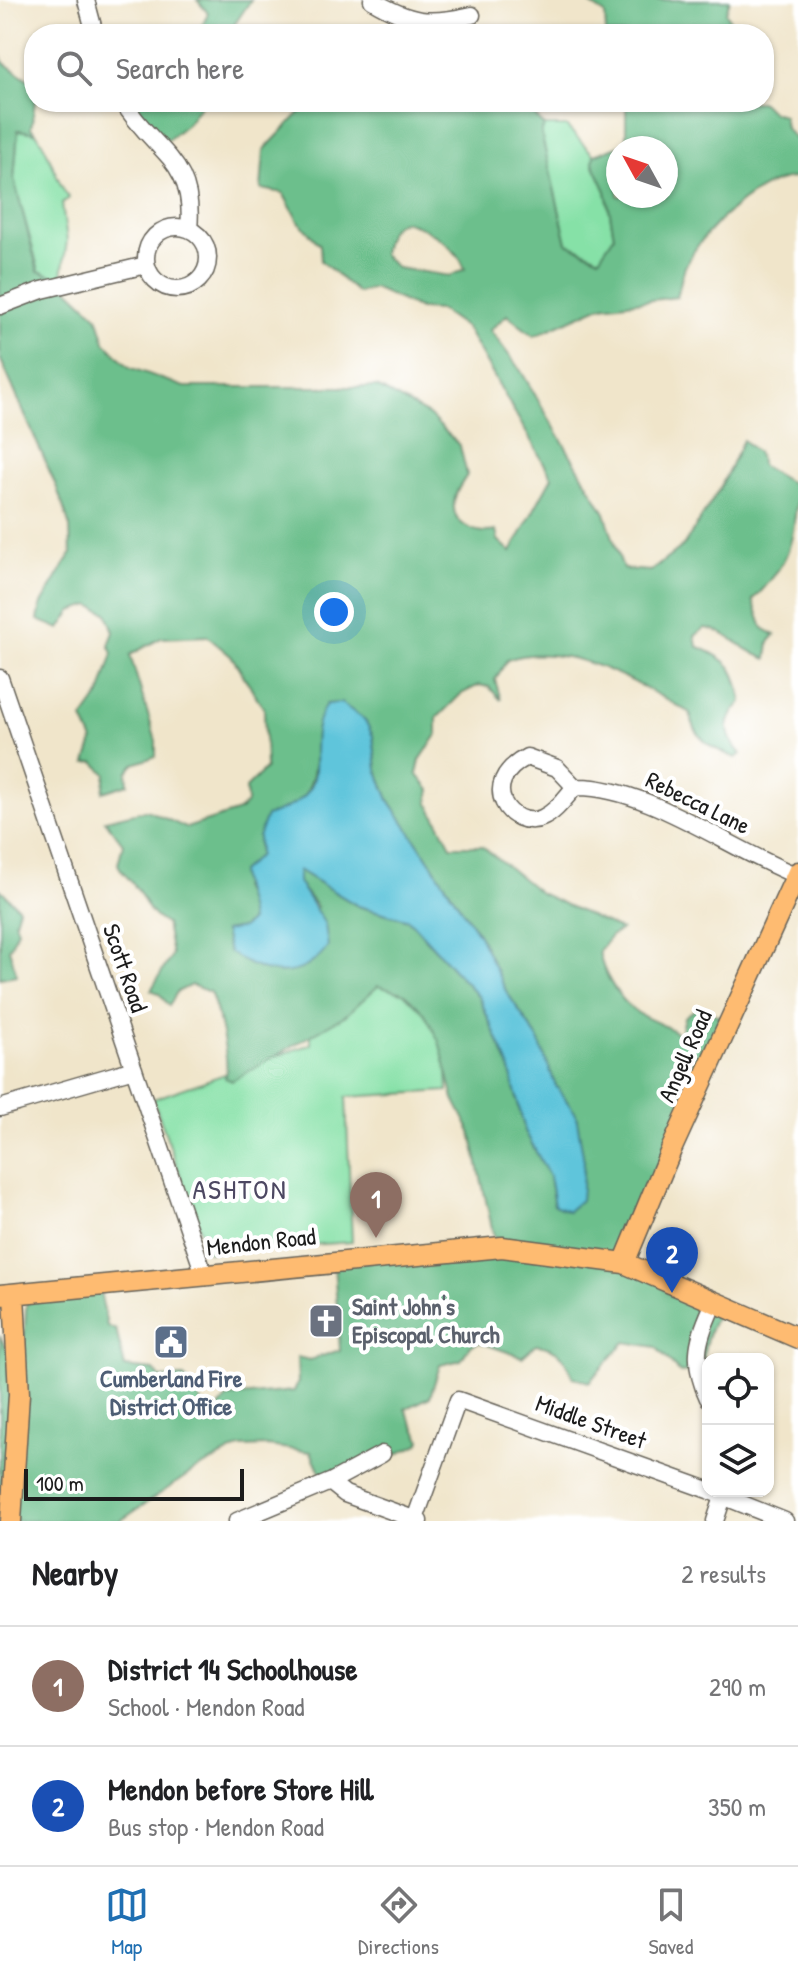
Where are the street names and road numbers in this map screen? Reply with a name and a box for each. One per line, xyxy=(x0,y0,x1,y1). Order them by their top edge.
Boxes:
street label: Rebecca Lane xyxy=(641,763,756,841)
street label: Scott Road xyxy=(96,919,156,1016)
street label: Angell Road xyxy=(650,1004,719,1107)
street label: Mendon Road xyxy=(205,1219,317,1263)
street label: Middle Street xyxy=(531,1386,652,1456)

